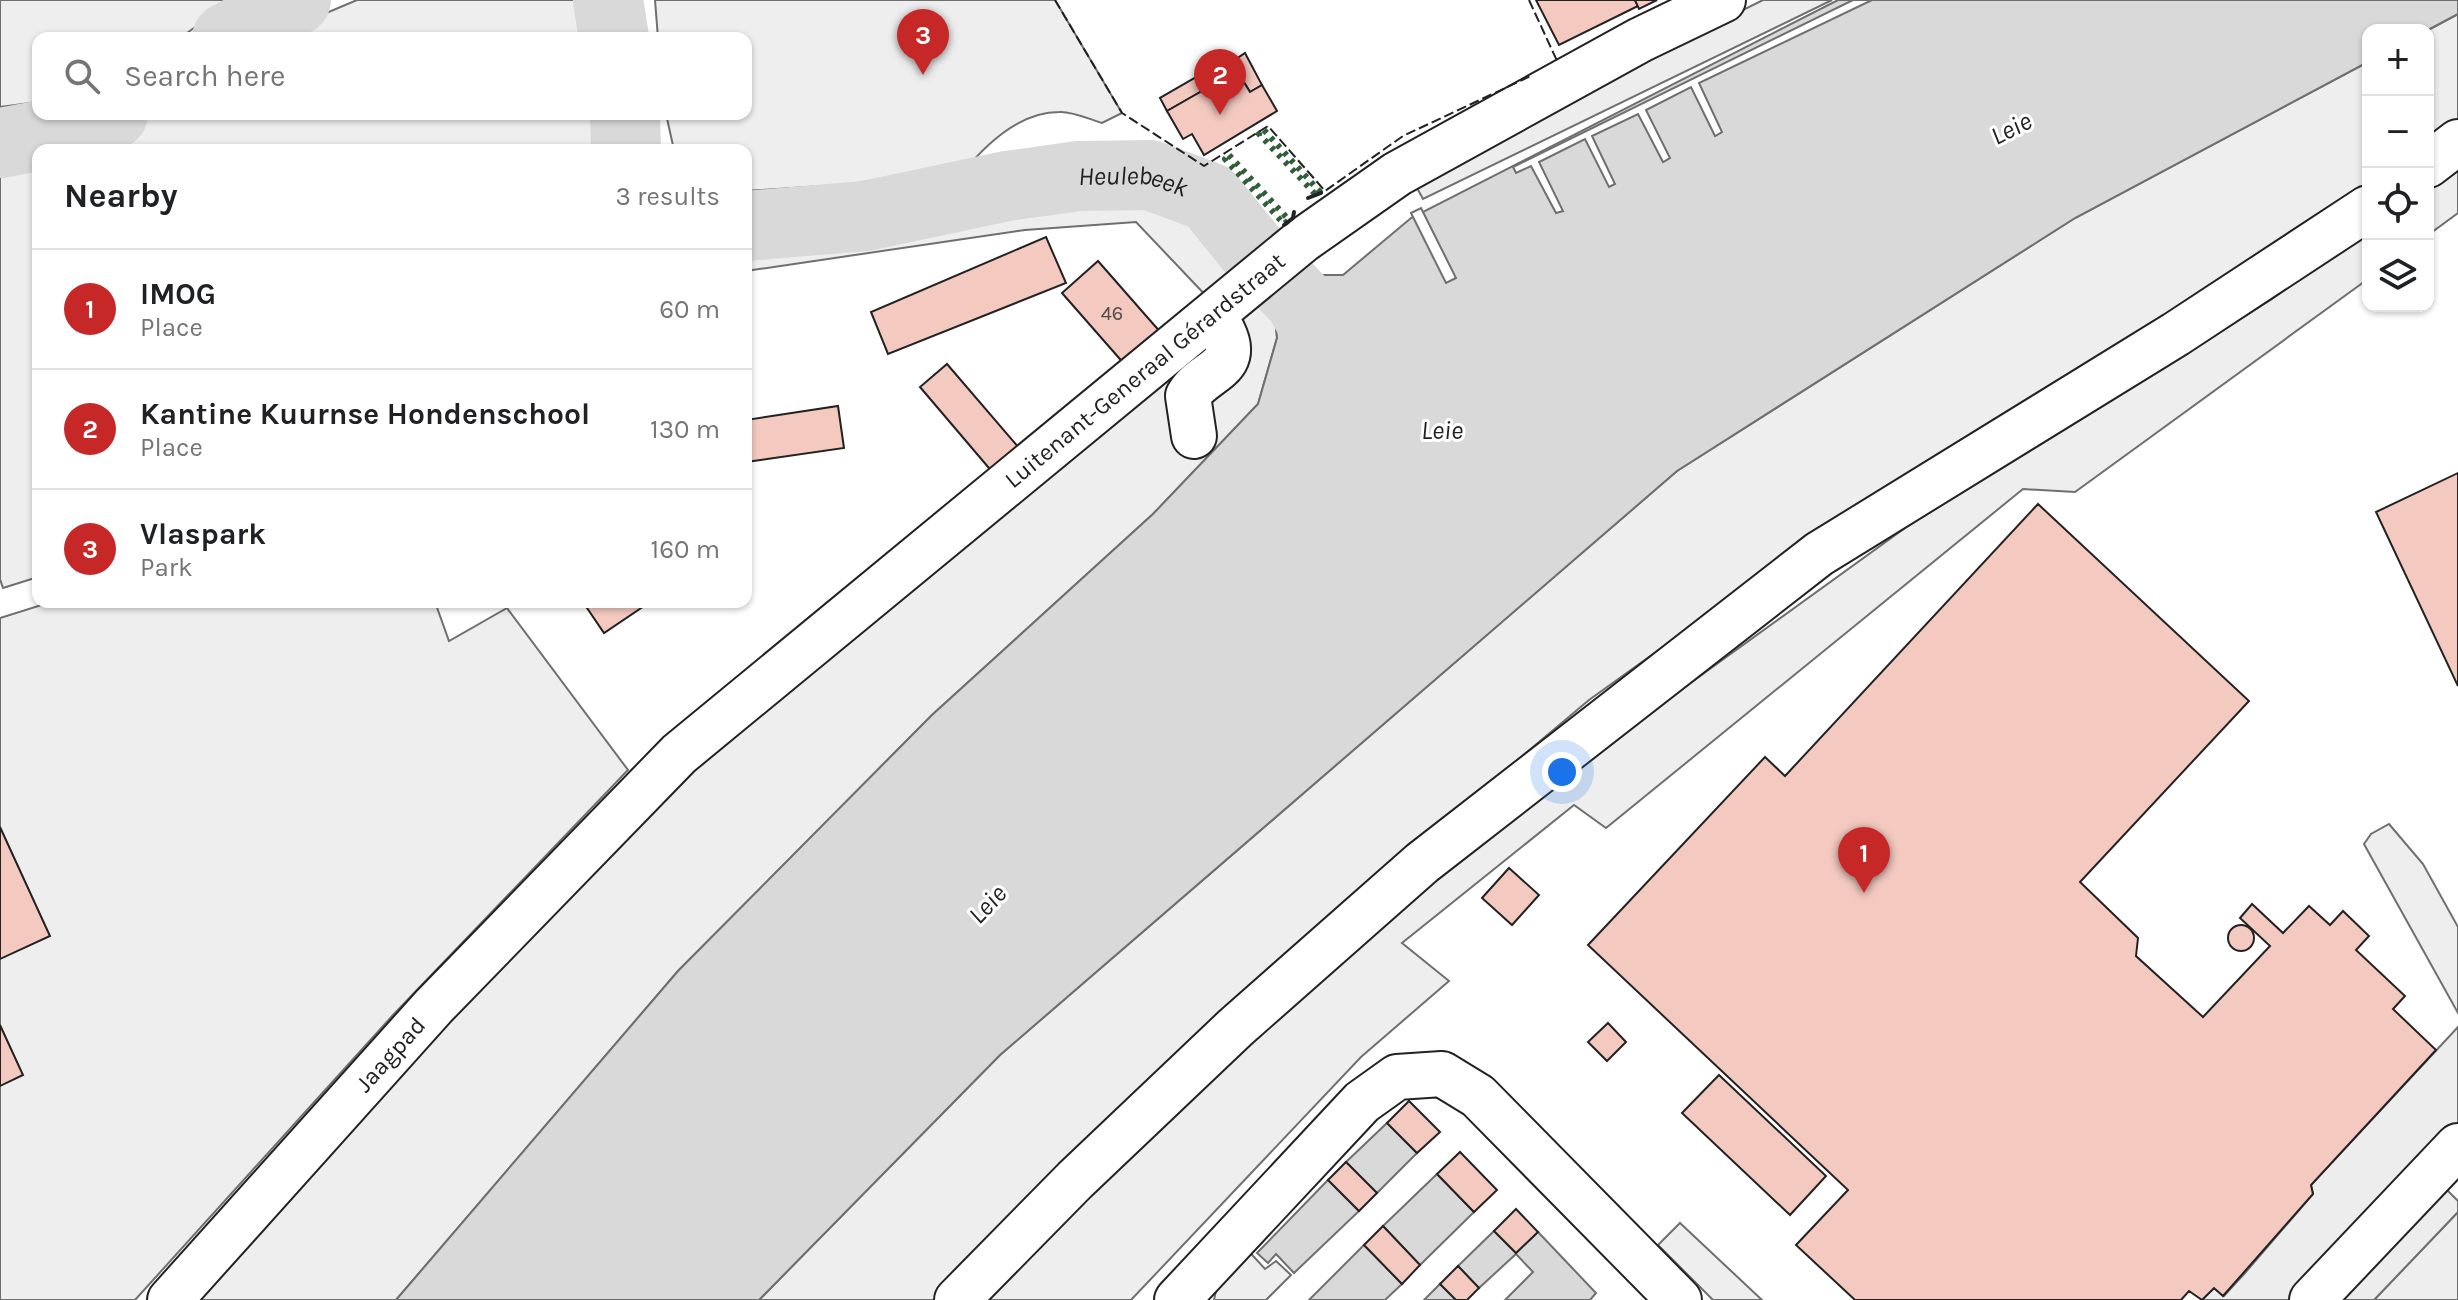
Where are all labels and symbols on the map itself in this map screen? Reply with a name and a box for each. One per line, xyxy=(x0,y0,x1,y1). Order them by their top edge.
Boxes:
pin: 3 xyxy=(897,9,949,75)
pin: 2 xyxy=(1194,49,1246,115)
water label: Leie xyxy=(1985,105,2037,152)
water label: Heulebeek xyxy=(1078,160,1193,204)
street label: Luitenant-Generaal Gérardstraat xyxy=(999,247,1290,494)
house number: 46 xyxy=(1101,302,1123,325)
water label: Leie xyxy=(1421,415,1463,446)
your location xyxy=(1542,752,1582,792)
pin: 1 xyxy=(1838,827,1890,893)
water label: Leie xyxy=(962,878,1013,930)
street label: Jaagpad xyxy=(350,1011,431,1098)

